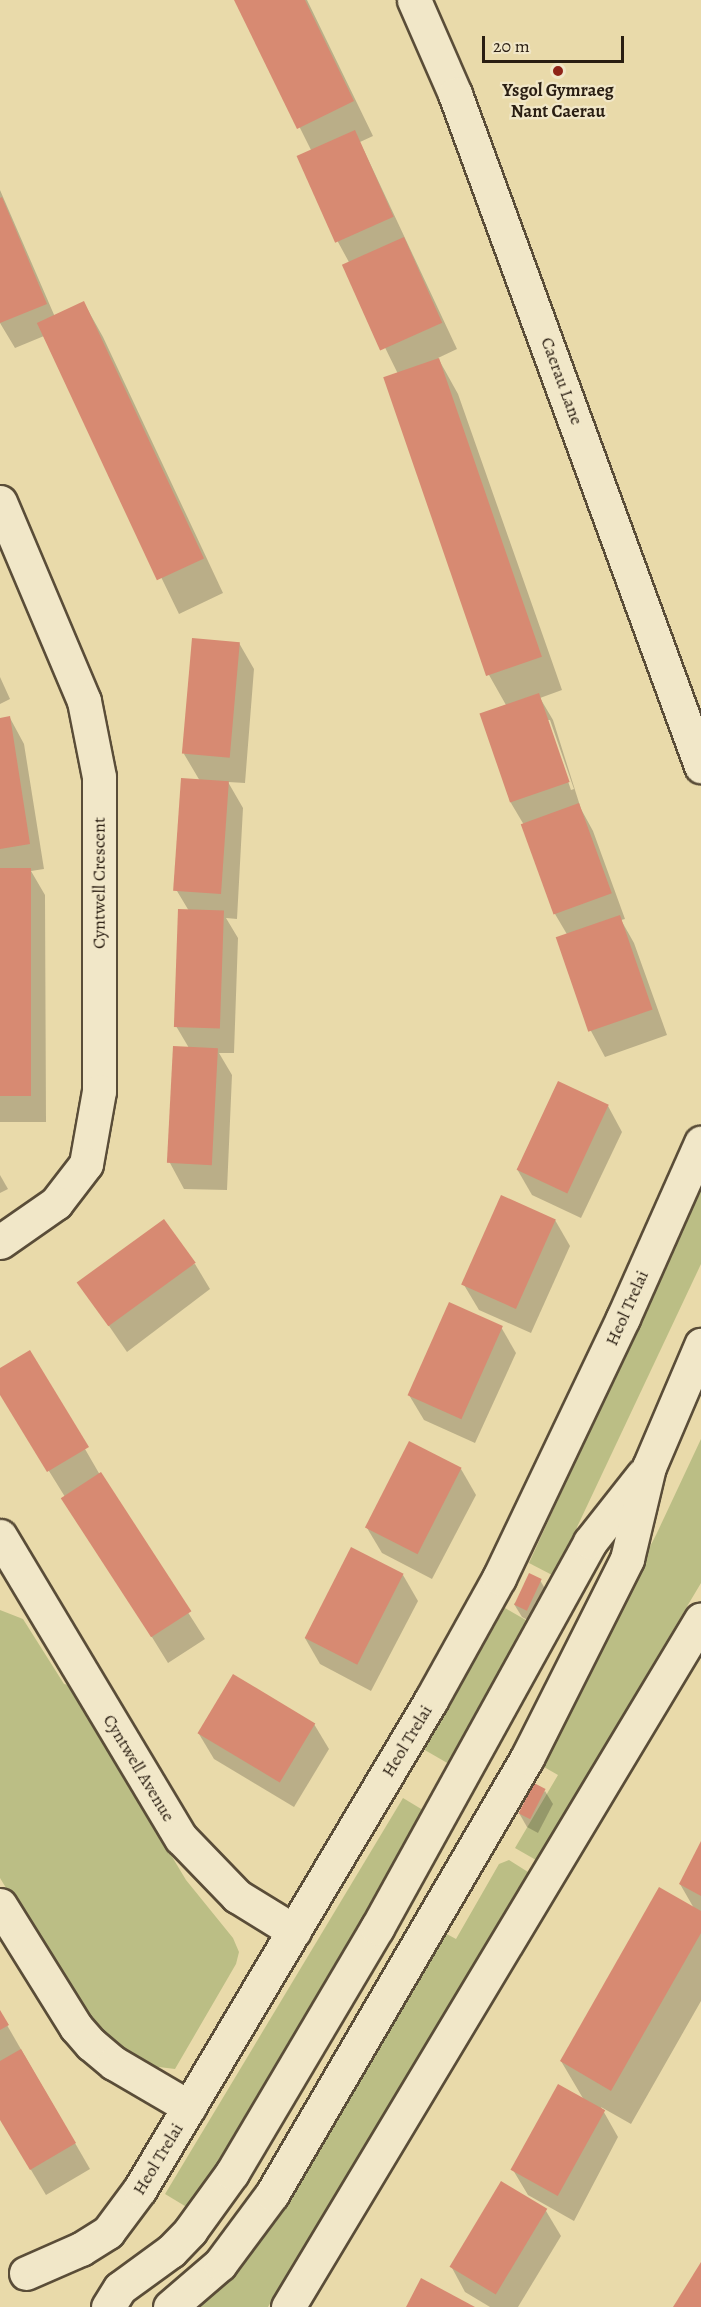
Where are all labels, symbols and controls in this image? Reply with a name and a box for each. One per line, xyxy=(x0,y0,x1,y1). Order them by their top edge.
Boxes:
scale bar xyxy=(485,24,628,62)
text: 20 m xyxy=(493,34,530,58)
marker: Ysgol Gymraeg Nant Caerau xyxy=(551,64,565,78)
place label: Ysgol Gymraeg Nant Caerau xyxy=(502,80,614,122)
street label: Caerau Lane xyxy=(536,334,588,428)
street label: Cyntwell Crescent xyxy=(88,817,110,949)
street label: Heol Trelai xyxy=(601,1267,653,1349)
street label: Heol Trelai xyxy=(377,1701,437,1781)
street label: Cyntwell Avenue xyxy=(98,1710,180,1826)
street label: Heol Trelai xyxy=(128,2119,188,2199)

